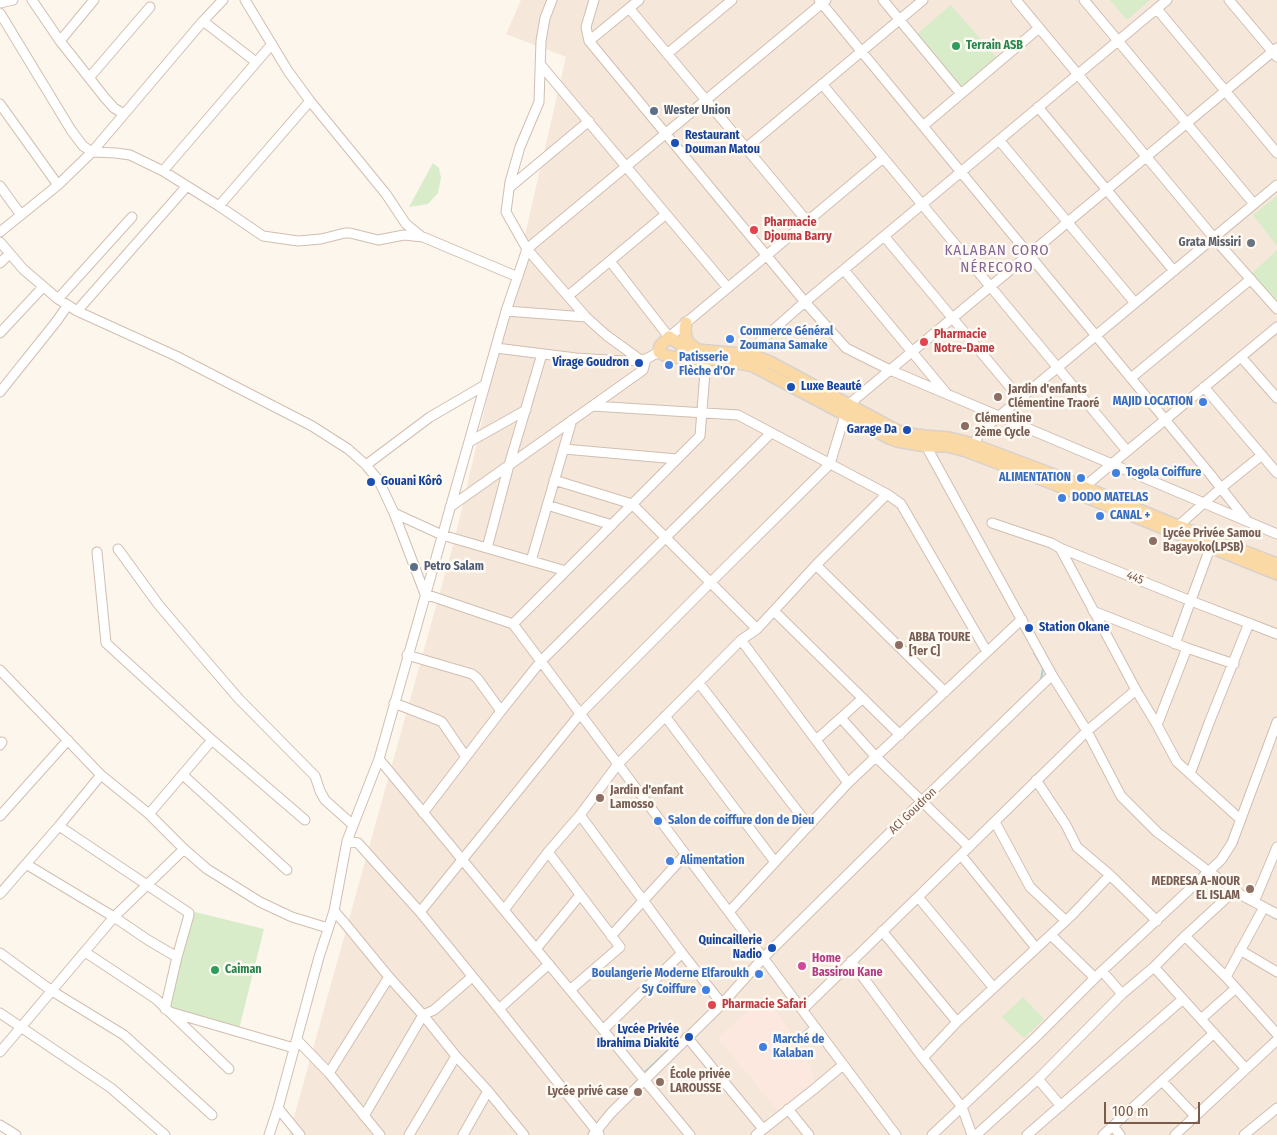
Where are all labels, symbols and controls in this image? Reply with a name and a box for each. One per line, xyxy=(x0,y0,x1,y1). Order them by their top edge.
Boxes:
place label: Terrain ASB xyxy=(966,39,1023,53)
marker: Terrain ASB xyxy=(950,40,962,52)
place label: Wester Union xyxy=(664,104,731,118)
marker: Wester Union xyxy=(648,105,660,117)
place label: Restaurant Douman Matou xyxy=(685,129,760,157)
marker: Restaurant Douman Matou xyxy=(669,137,681,149)
place label: Pharmacie Djouma Barry xyxy=(764,216,832,244)
marker: Pharmacie Djouma Barry xyxy=(748,224,760,236)
place label: Grata Missiri xyxy=(1179,236,1241,250)
marker: Grata Missiri xyxy=(1245,237,1257,249)
district label: KALABAN CORO NÉRECORO xyxy=(943,242,1051,277)
place label: Commerce Général Zoumana Samake xyxy=(740,325,833,353)
place label: Pharmacie Notre-Dame xyxy=(934,328,995,356)
marker: Commerce Général Zoumana Samake xyxy=(724,333,736,345)
marker: Pharmacie Notre-Dame xyxy=(918,336,930,348)
place label: Patisserie Flèche d'Or xyxy=(679,351,735,379)
place label: Virage Goudron xyxy=(552,356,629,370)
marker: Virage Goudron xyxy=(633,357,645,369)
marker: Patisserie Flèche d'Or xyxy=(663,359,675,371)
place label: Luxe Beauté xyxy=(801,380,862,394)
marker: Luxe Beauté xyxy=(785,381,797,393)
place label: Jardin d'enfants Clémentine Traoré xyxy=(1008,383,1099,411)
marker: Jardin d'enfants Clémentine Traoré xyxy=(992,391,1004,403)
place label: MAJID LOCATION xyxy=(1113,395,1193,409)
marker: MAJID LOCATION xyxy=(1197,396,1209,408)
place label: Clémentine 2ème Cycle xyxy=(975,412,1032,440)
marker: Clémentine 2ème Cycle xyxy=(959,420,971,432)
place label: Garage Da xyxy=(847,423,897,437)
marker: Garage Da xyxy=(901,424,913,436)
place label: Togola Coiffure xyxy=(1126,466,1201,480)
marker: Togola Coiffure xyxy=(1110,467,1122,479)
place label: ALIMENTATION xyxy=(999,471,1071,485)
marker: ALIMENTATION xyxy=(1075,472,1087,484)
place label: Gouani Kôrô xyxy=(381,475,442,489)
marker: Gouani Kôrô xyxy=(365,476,377,488)
place label: DODO MATELAS xyxy=(1072,491,1148,505)
marker: DODO MATELAS xyxy=(1056,492,1068,504)
place label: CANAL + xyxy=(1110,509,1150,523)
marker: CANAL + xyxy=(1094,510,1106,522)
place label: Lycée Privée Samou Bagayoko(LPSB) xyxy=(1163,527,1261,555)
marker: Lycée Privée Samou Bagayoko(LPSB) xyxy=(1147,535,1159,547)
place label: Petro Salam xyxy=(424,560,484,574)
marker: Petro Salam xyxy=(408,561,420,573)
street label: 445 xyxy=(1124,568,1146,588)
place label: Station Okane xyxy=(1039,621,1110,635)
marker: Station Okane xyxy=(1023,622,1035,634)
place label: ABBA TOURE [1er C] xyxy=(909,631,970,659)
marker: ABBA TOURE [1er C] xyxy=(893,639,905,651)
place label: Jardin d'enfant Lamosso xyxy=(610,784,684,812)
street label: ACI Goudron xyxy=(886,785,940,837)
marker: Jardin d'enfant Lamosso xyxy=(594,792,606,804)
place label: Salon de coiffure don de Dieu xyxy=(668,814,814,828)
marker: Salon de coiffure don de Dieu xyxy=(652,815,664,827)
place label: Alimentation xyxy=(680,854,745,868)
marker: Alimentation xyxy=(664,855,676,867)
place label: MEDRESA A-NOUR EL ISLAM xyxy=(1152,875,1240,903)
marker: MEDRESA A-NOUR EL ISLAM xyxy=(1244,883,1256,895)
place label: Quincaillerie Nadio xyxy=(698,934,762,962)
marker: Quincaillerie Nadio xyxy=(766,942,778,954)
place label: Home Bassirou Kane xyxy=(812,952,883,980)
marker: Home Bassirou Kane xyxy=(796,960,808,972)
place label: Caiman xyxy=(225,963,262,977)
marker: Caiman xyxy=(209,964,221,976)
place label: Boulangerie Moderne Elfaroukh xyxy=(592,967,749,981)
marker: Boulangerie Moderne Elfaroukh xyxy=(753,968,765,980)
place label: Sy Coiffure xyxy=(642,983,696,997)
marker: Sy Coiffure xyxy=(700,984,712,996)
place label: Pharmacie Safari xyxy=(722,998,806,1012)
marker: Pharmacie Safari xyxy=(706,999,718,1011)
place label: Lycée Privée Ibrahima Diakité xyxy=(597,1023,679,1051)
marker: Lycée Privée Ibrahima Diakité xyxy=(683,1031,695,1043)
place label: Marché de Kalaban xyxy=(773,1033,824,1061)
marker: Marché de Kalaban xyxy=(757,1041,769,1053)
place label: École privée LAROUSSE xyxy=(670,1068,730,1096)
marker: École privée LAROUSSE xyxy=(654,1076,666,1088)
place label: Lycée privé case xyxy=(548,1085,628,1099)
marker: Lycée privé case xyxy=(632,1086,644,1098)
scale bar xyxy=(1107,1092,1203,1124)
text: 100 m xyxy=(1112,1102,1149,1120)

